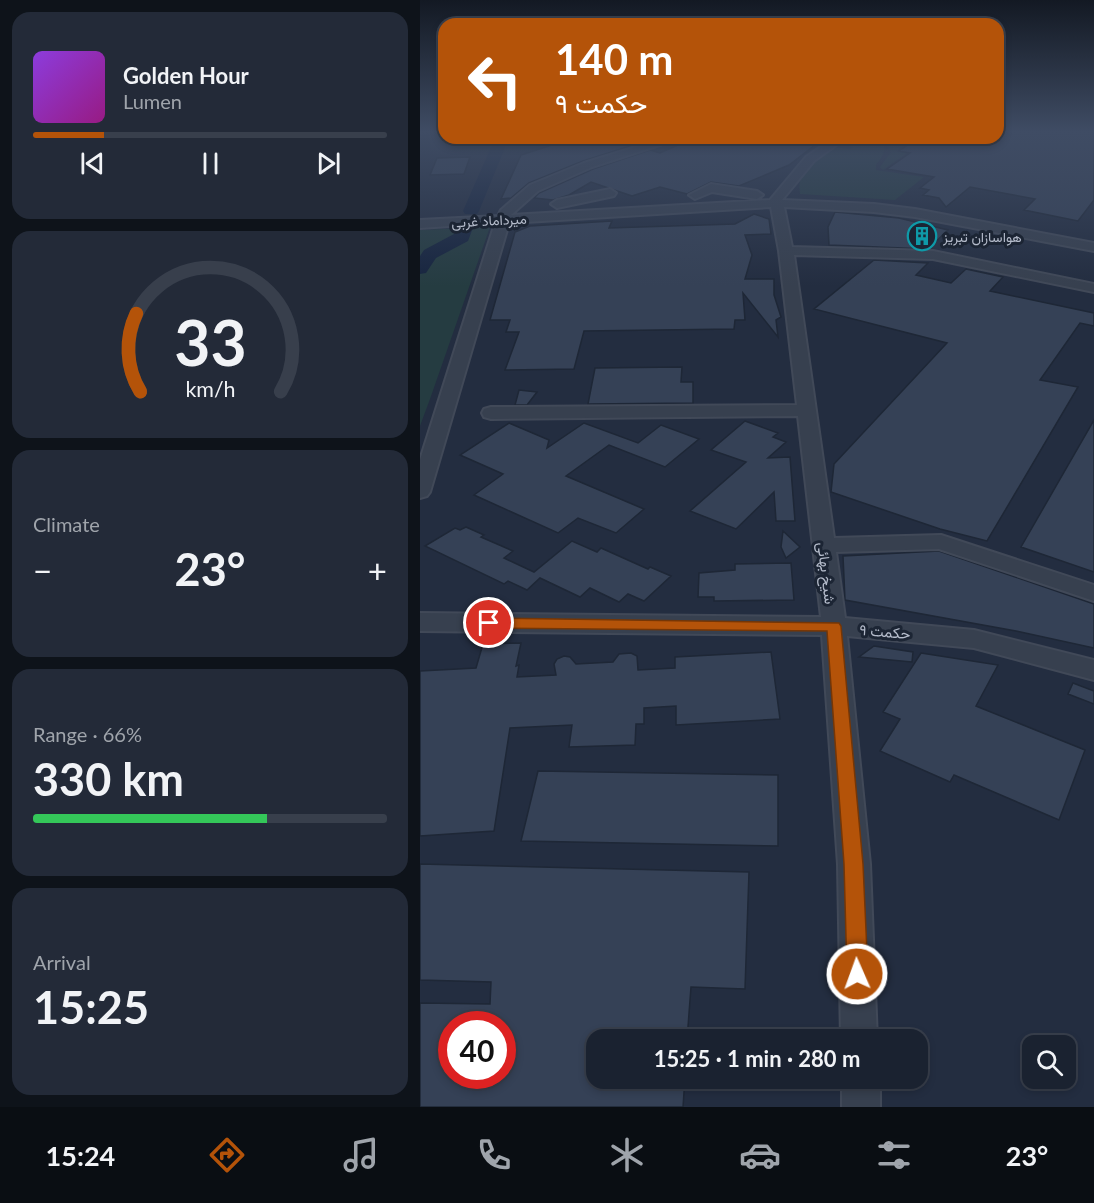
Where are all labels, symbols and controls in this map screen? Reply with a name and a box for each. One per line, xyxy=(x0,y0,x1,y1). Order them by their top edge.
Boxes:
text: 140 m xyxy=(555,34,673,84)
icon: left xyxy=(456,42,534,120)
text: Golden Hour xyxy=(123,62,249,89)
text: حکمت ۹ xyxy=(555,86,647,119)
text: Lumen xyxy=(123,89,182,113)
icon: previous xyxy=(76,147,109,180)
icon: pause xyxy=(194,147,227,180)
icon: next xyxy=(312,147,345,180)
street label: میرداماد غربی xyxy=(451,210,527,231)
building icon: هواسازان تبریز xyxy=(906,220,938,252)
place label: هواسازان تبریز xyxy=(942,228,1022,246)
text: 33 xyxy=(174,304,246,379)
text: km/h xyxy=(185,376,235,402)
text: Climate xyxy=(33,512,100,536)
street label: شیخ بهائی xyxy=(811,541,840,606)
text: 23° xyxy=(175,542,245,596)
text: − xyxy=(33,550,52,590)
text: + xyxy=(368,550,387,590)
pin xyxy=(463,597,514,648)
icon: arrive xyxy=(472,606,505,639)
street label: حکمت ۹ xyxy=(859,620,911,642)
text: Range · 66% xyxy=(33,722,142,746)
text: 330 km xyxy=(33,752,184,806)
position arrow xyxy=(825,942,889,1006)
text: Arrival xyxy=(33,950,91,974)
text: 15:25 xyxy=(33,980,149,1034)
speed limit sign: 40 xyxy=(438,1011,516,1089)
map controls xyxy=(1022,1035,1076,1089)
button: search xyxy=(1022,1035,1076,1089)
text: 15:25 · 1 min · 280 m xyxy=(654,1045,860,1072)
icon: directions xyxy=(206,1134,248,1176)
icon: music xyxy=(340,1134,382,1176)
icon: phone xyxy=(473,1134,515,1176)
icon: climate xyxy=(606,1134,648,1176)
icon: car xyxy=(739,1134,781,1176)
icon: filters xyxy=(873,1134,915,1176)
text: 15:24 xyxy=(46,1139,115,1172)
text: 23° xyxy=(1006,1139,1048,1172)

